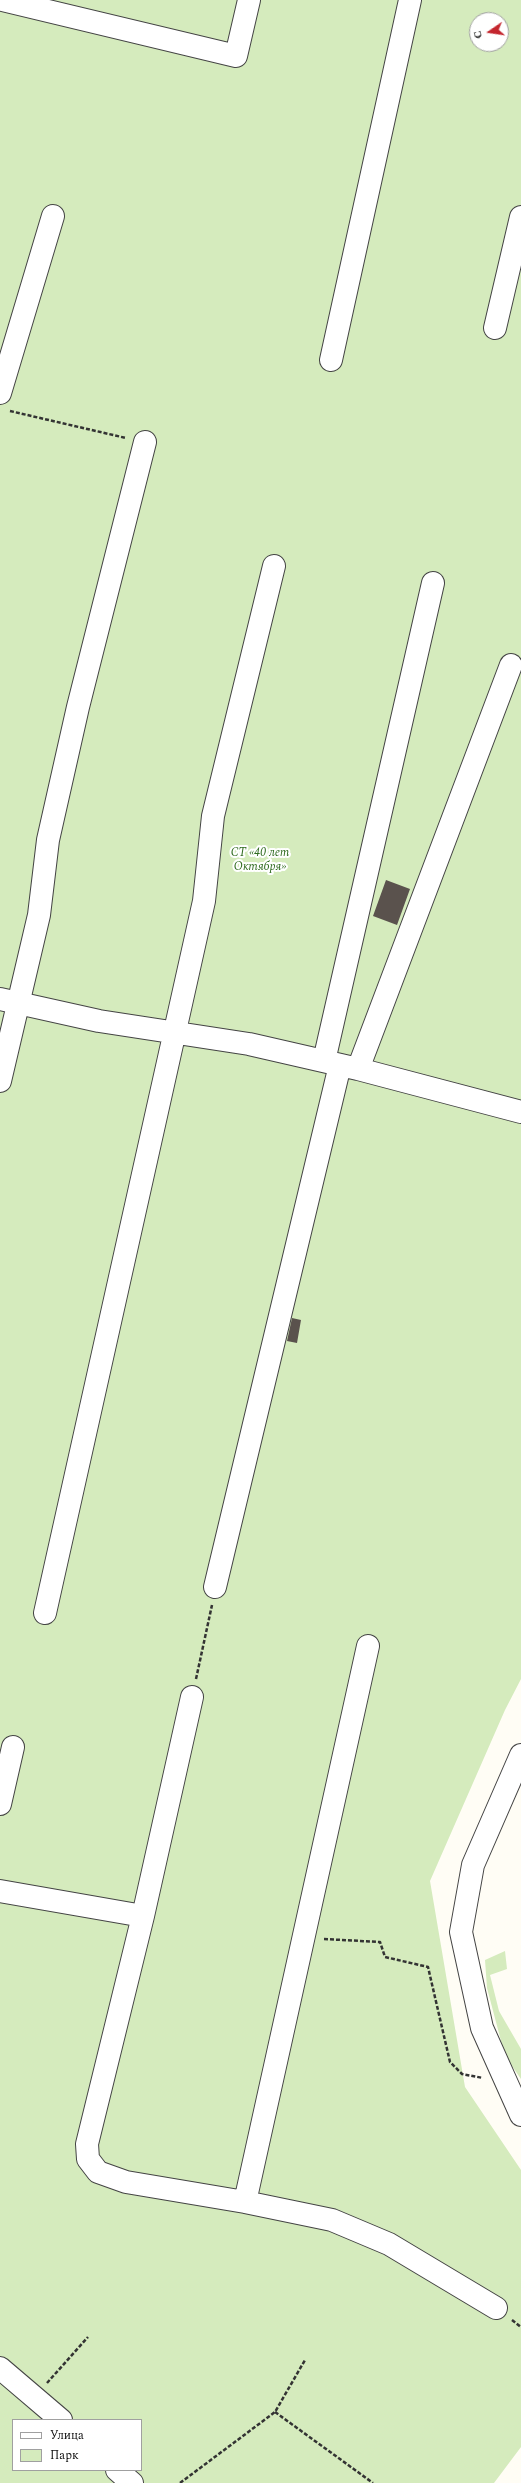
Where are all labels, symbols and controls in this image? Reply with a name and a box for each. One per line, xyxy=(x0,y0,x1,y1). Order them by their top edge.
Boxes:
north arrow xyxy=(469,12,509,52)
text: С xyxy=(469,29,487,40)
park label: СТ «40 лет Октября» xyxy=(231,847,289,875)
legend xyxy=(12,2419,142,2471)
text: Улица xyxy=(50,2426,84,2445)
text: Парк xyxy=(50,2446,79,2465)

